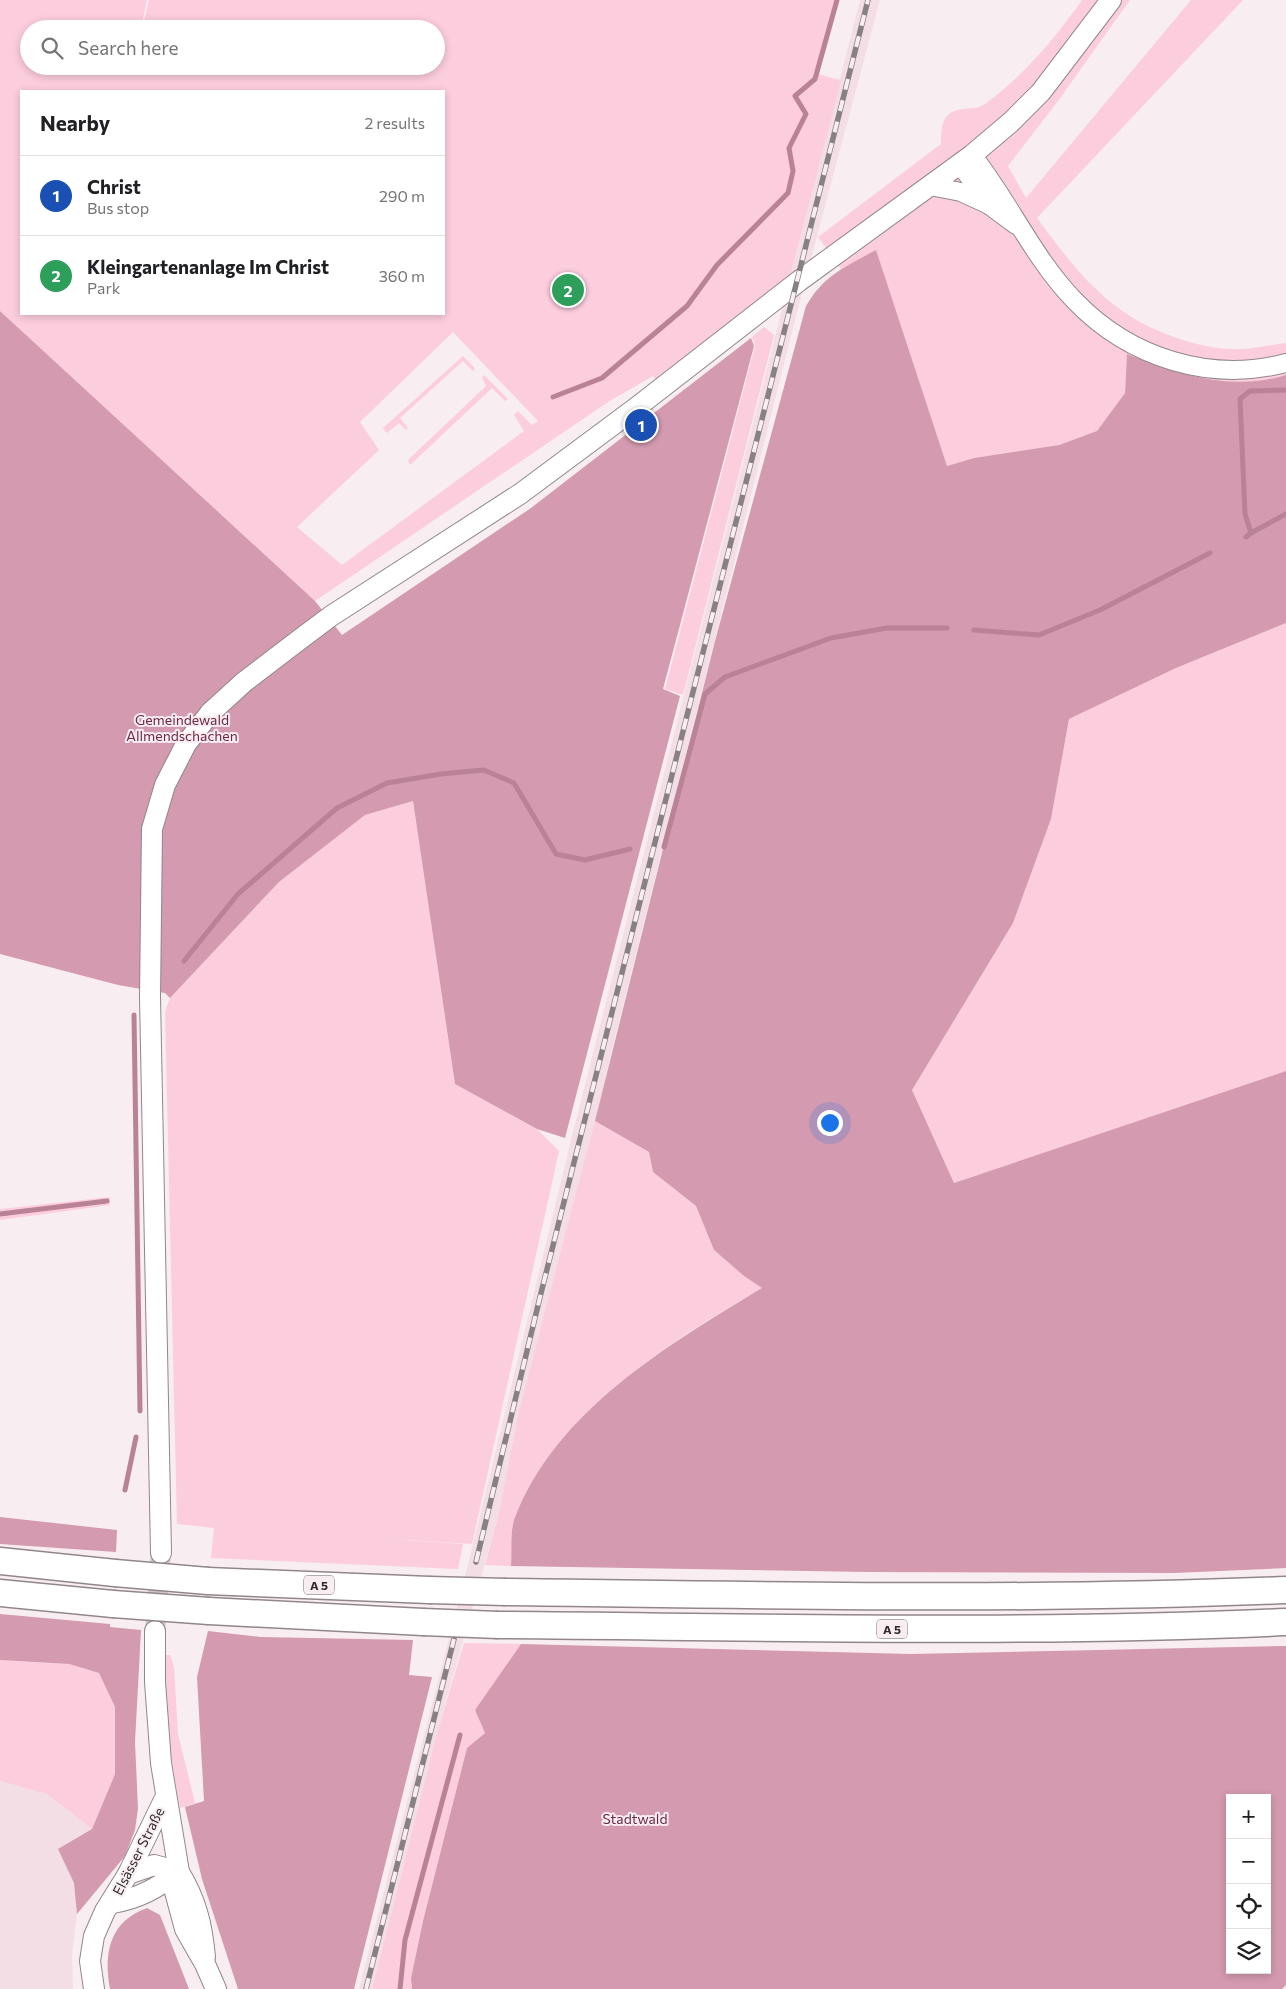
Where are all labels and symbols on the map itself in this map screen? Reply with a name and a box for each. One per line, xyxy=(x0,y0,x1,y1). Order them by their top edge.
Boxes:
pin: 2 xyxy=(552,271,584,309)
pin: 1 xyxy=(625,406,657,444)
park label: Gemeindewald Allmendschachen xyxy=(126,711,238,744)
your location xyxy=(817,1110,843,1136)
road number: A 5 xyxy=(304,1576,334,1594)
road number: A 5 xyxy=(877,1620,907,1638)
street label: Elsässer Straße xyxy=(109,1804,167,1898)
park label: Stadtwald xyxy=(603,1810,668,1827)

